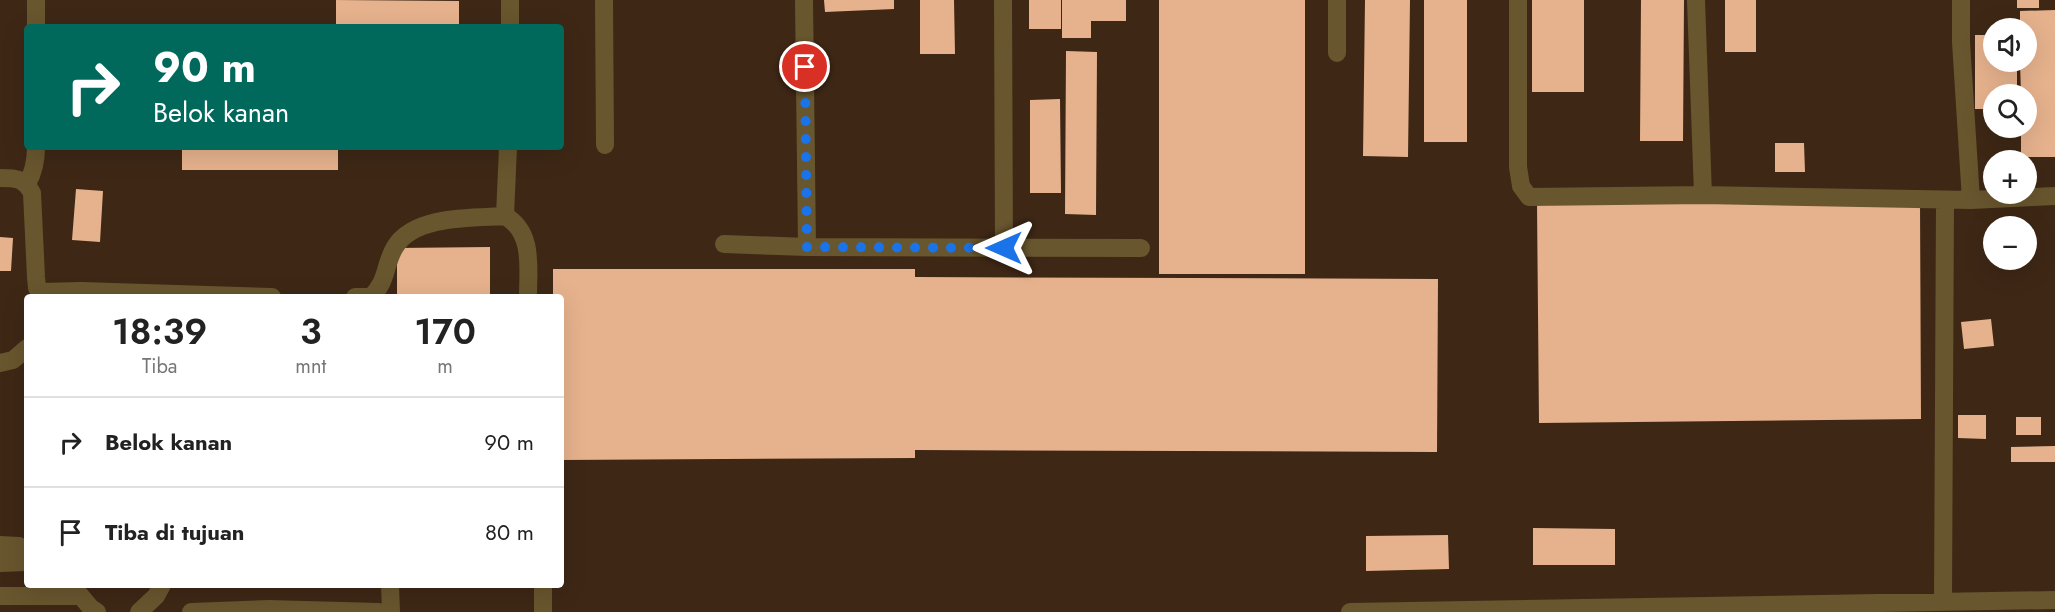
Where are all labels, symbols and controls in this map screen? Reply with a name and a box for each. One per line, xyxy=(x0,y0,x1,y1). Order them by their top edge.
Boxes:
map controls xyxy=(1983,18,2037,270)
button: sound xyxy=(1983,18,2037,72)
text: 90 m xyxy=(153,37,256,98)
pin xyxy=(779,41,830,92)
icon: right xyxy=(54,48,132,126)
icon: arrive xyxy=(788,50,821,83)
button: search xyxy=(1983,84,2037,138)
text: Belok kanan xyxy=(153,93,289,132)
button: + xyxy=(1983,150,2037,204)
position arrow xyxy=(972,216,1036,280)
button: − xyxy=(1983,216,2037,270)
text: 18:39 xyxy=(112,305,207,357)
text: 3 xyxy=(300,305,322,357)
text: 170 xyxy=(414,305,476,357)
text: Tiba xyxy=(142,352,177,381)
text: mnt xyxy=(295,352,326,381)
text: m xyxy=(437,352,453,381)
icon: right xyxy=(54,426,87,459)
text: Belok kanan xyxy=(105,426,232,458)
text: 90 m xyxy=(484,426,534,458)
icon: arrive xyxy=(54,516,87,549)
text: Tiba di tujuan xyxy=(105,516,244,548)
text: 80 m xyxy=(485,516,534,548)

